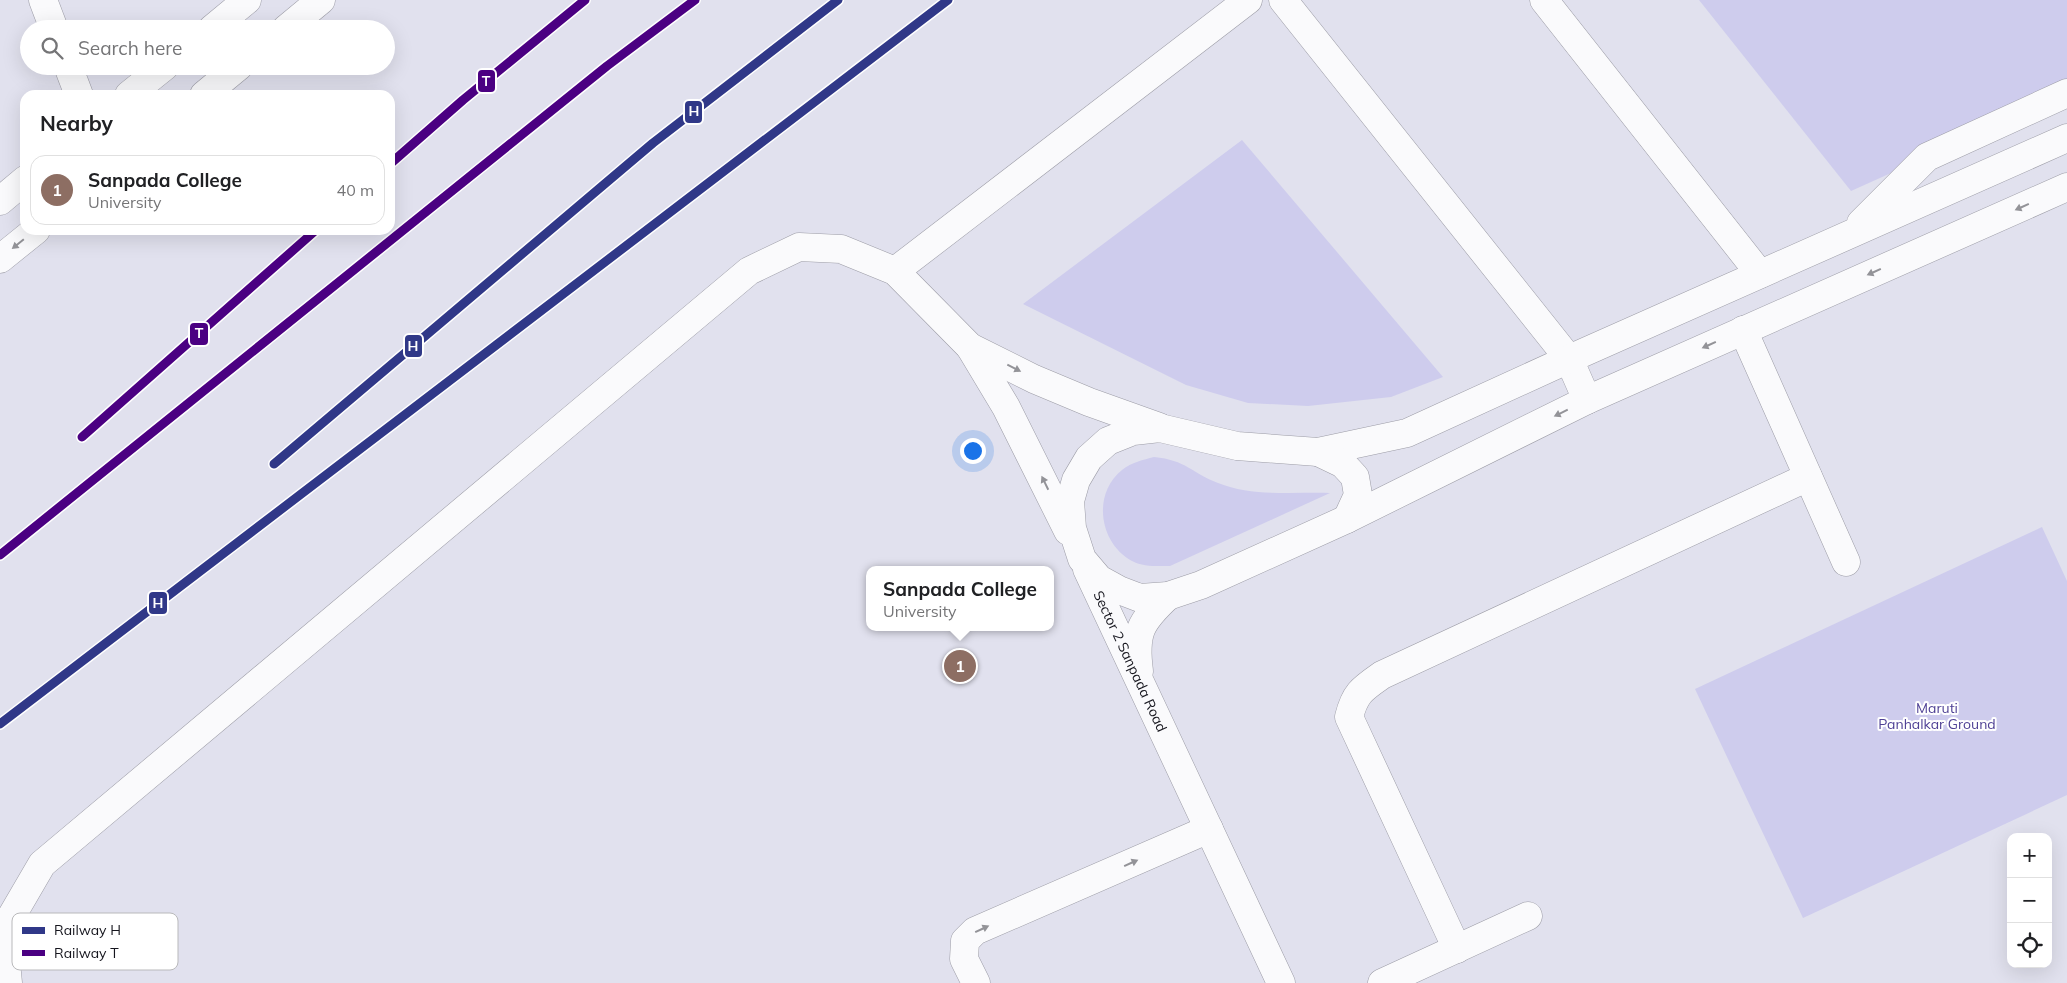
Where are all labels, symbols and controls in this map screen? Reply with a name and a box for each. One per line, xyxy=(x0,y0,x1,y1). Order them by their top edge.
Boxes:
search box xyxy=(20,20,395,75)
icon: search xyxy=(38,34,66,62)
text: Search here xyxy=(78,36,182,60)
line badge: T xyxy=(477,69,496,93)
text: T xyxy=(482,72,491,90)
line badge: H xyxy=(684,100,703,124)
text: H xyxy=(689,102,699,120)
text: Nearby xyxy=(40,110,113,136)
text: Sanpada College xyxy=(88,168,242,192)
text: 1 xyxy=(52,180,62,200)
text: 40 m xyxy=(337,180,374,200)
text: University xyxy=(88,192,162,212)
one-way arrow xyxy=(2015,203,2029,211)
one-way arrow xyxy=(12,239,25,250)
one-way arrow xyxy=(1867,269,1881,277)
line badge: T xyxy=(189,322,209,346)
text: T xyxy=(195,324,204,342)
line badge: H xyxy=(404,334,423,358)
text: H xyxy=(408,337,418,355)
one-way arrow xyxy=(1702,342,1716,350)
one-way arrow xyxy=(1007,365,1021,373)
one-way arrow xyxy=(1554,409,1569,417)
your location xyxy=(960,438,986,464)
one-way arrow xyxy=(1041,476,1049,490)
popup xyxy=(866,566,1054,631)
text: Sanpada College xyxy=(883,577,1037,601)
street label: Sector 2 Sanpada Road xyxy=(1089,588,1171,735)
line badge: H xyxy=(148,591,168,615)
text: H xyxy=(153,594,163,612)
text: University xyxy=(883,601,957,621)
pin: 1 xyxy=(944,647,976,685)
park label: Maruti Panhalkar Ground xyxy=(1878,699,1996,733)
map controls xyxy=(2007,833,2052,968)
button: + xyxy=(2007,833,2052,878)
one-way arrow xyxy=(1124,859,1138,867)
button: − xyxy=(2007,878,2052,923)
legend xyxy=(12,913,178,970)
text: Railway H xyxy=(54,921,121,939)
button: locate xyxy=(2007,923,2052,968)
one-way arrow xyxy=(975,924,989,932)
text: Railway T xyxy=(54,944,119,962)

